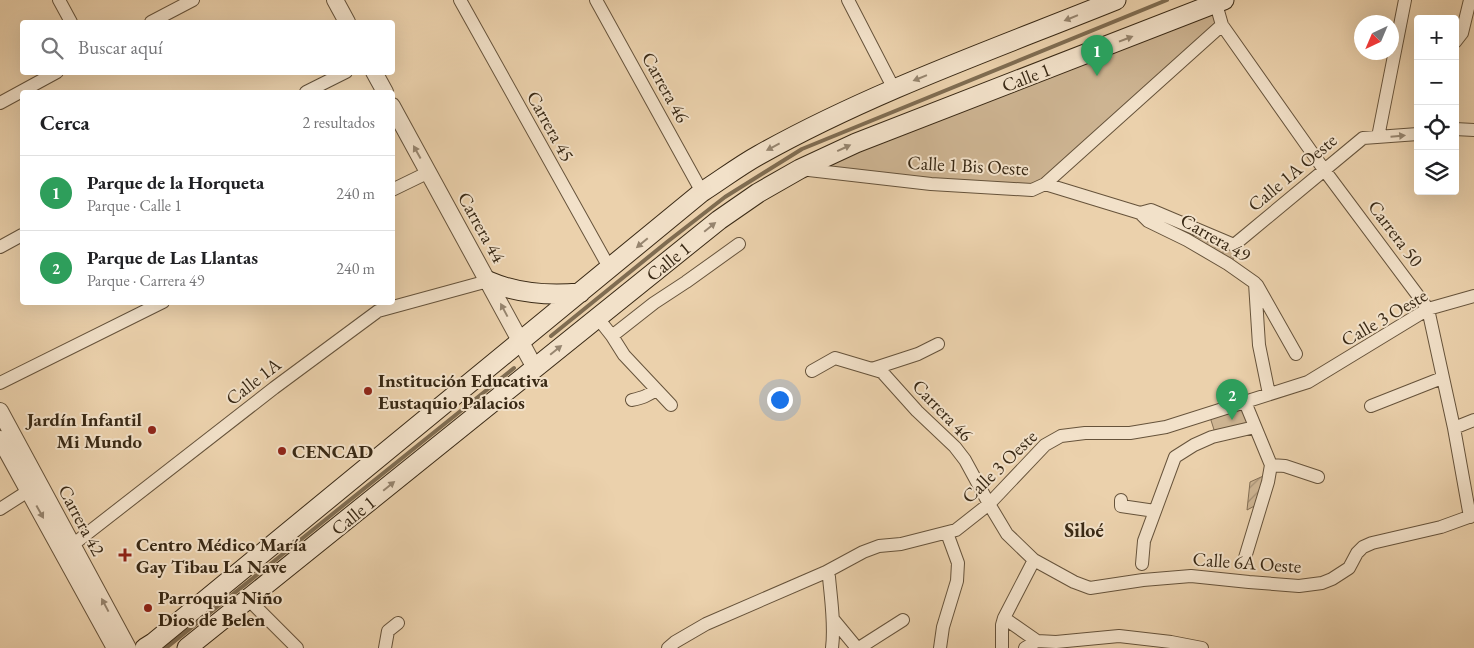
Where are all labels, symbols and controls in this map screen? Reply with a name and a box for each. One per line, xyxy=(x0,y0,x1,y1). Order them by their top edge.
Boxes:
one-way arrow xyxy=(1063,14,1078,22)
north arrow xyxy=(1354,15,1399,60)
map controls xyxy=(1414,15,1459,195)
button: + xyxy=(1414,15,1459,60)
search box xyxy=(20,20,395,75)
icon: search xyxy=(38,34,66,62)
text: Buscar aquí xyxy=(78,35,163,60)
pin: 1 xyxy=(1081,35,1113,76)
one-way arrow xyxy=(1119,35,1134,43)
street label: Carrera 46 xyxy=(636,47,695,127)
street label: Calle 1 xyxy=(998,57,1054,98)
button: − xyxy=(1414,60,1459,105)
one-way arrow xyxy=(913,75,927,83)
street label: Carrera 45 xyxy=(521,86,580,166)
button: locate xyxy=(1414,105,1459,150)
text: Cerca xyxy=(40,109,90,136)
text: 2 resultados xyxy=(303,112,375,133)
street label: Calle 1A Oeste xyxy=(1243,128,1342,217)
one-way arrow xyxy=(1390,132,1406,140)
one-way arrow xyxy=(766,143,780,152)
one-way arrow xyxy=(837,144,851,152)
one-way arrow xyxy=(413,145,422,158)
street label: Calle 1 Bis Oeste xyxy=(907,150,1029,181)
button: layers xyxy=(1414,150,1459,195)
text: Parque de la Horqueta xyxy=(87,170,264,195)
text: 1 xyxy=(52,183,60,204)
text: 240 m xyxy=(336,183,375,204)
street label: Carrera 44 xyxy=(452,187,512,268)
text: Parque · Calle 1 xyxy=(87,195,182,216)
street label: Carrera 50 xyxy=(1362,195,1429,272)
street label: Carrera 49 xyxy=(1176,207,1255,268)
one-way arrow xyxy=(703,221,716,232)
street label: Calle 1 xyxy=(641,236,696,287)
one-way arrow xyxy=(636,237,649,248)
text: Parque de Las Llantas xyxy=(87,245,258,270)
text: 2 xyxy=(52,258,60,279)
text: 240 m xyxy=(336,258,375,279)
text: Parque · Carrera 49 xyxy=(87,270,204,291)
street label: Calle 3 Oeste xyxy=(1337,283,1432,352)
one-way arrow xyxy=(500,302,508,317)
one-way arrow xyxy=(549,345,562,356)
street label: Calle 1A xyxy=(221,351,287,411)
place label: Institución Educativa Eustaquio Palacios xyxy=(378,368,549,415)
street label: Carrera 46 xyxy=(907,374,978,447)
pin: 2 xyxy=(1216,379,1248,420)
marker: Institución Educativa Eustaquio Palacios xyxy=(362,385,374,397)
your location xyxy=(767,387,793,413)
place label: Jardín Infantil Mi Mundo xyxy=(25,407,143,454)
marker: Jardín Infantil Mi Mundo xyxy=(146,424,158,436)
street label: Calle 3 Oeste xyxy=(956,424,1042,509)
place label: CENCAD xyxy=(292,439,374,464)
marker: CENCAD xyxy=(276,445,288,457)
street label: Carrera 42 xyxy=(52,480,111,560)
one-way arrow xyxy=(382,480,395,491)
street label: Calle 1 xyxy=(326,490,381,541)
one-way arrow xyxy=(36,505,44,520)
district label: Siloé xyxy=(1064,517,1104,543)
place label: Centro Médico María Gay Tibau La Nave xyxy=(136,532,307,579)
street label: Calle 6A Oeste xyxy=(1192,546,1302,579)
marker: Centro Médico María Gay Tibau La Nave xyxy=(118,548,132,562)
place label: Parroquia Niño Dios de Belen xyxy=(158,585,283,632)
one-way arrow xyxy=(101,598,109,612)
marker: Parroquia Niño Dios de Belen xyxy=(142,602,154,614)

